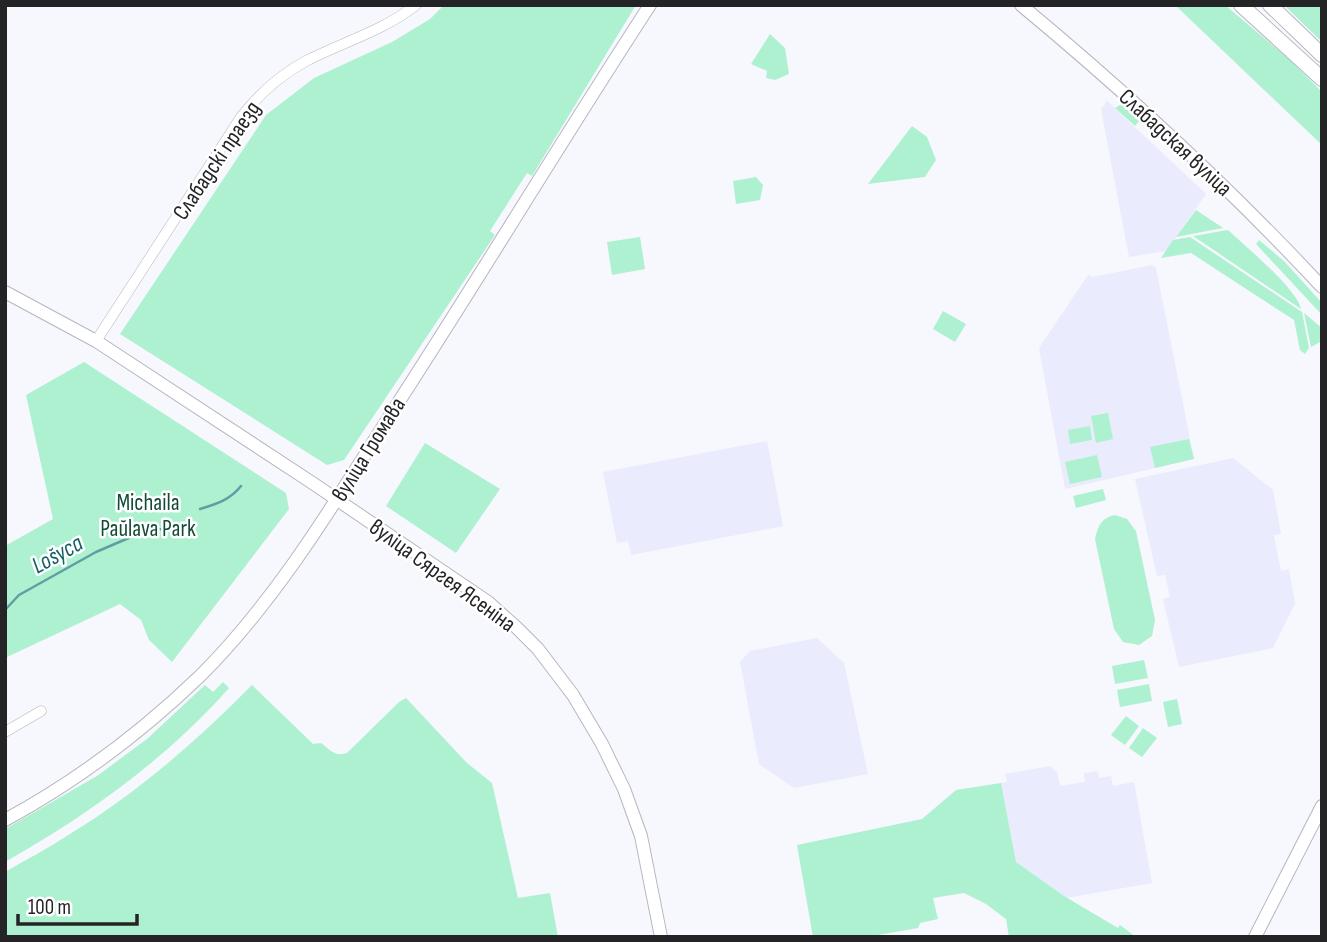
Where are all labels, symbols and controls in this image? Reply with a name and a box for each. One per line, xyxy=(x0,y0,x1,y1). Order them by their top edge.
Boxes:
street label: Слабадская вуліца xyxy=(1113,83,1238,202)
street label: Слабадскі праезд xyxy=(167,96,267,225)
street label: вуліца Громава xyxy=(326,392,412,507)
park label: Michaila Paŭlava Park xyxy=(100,489,196,543)
street label: вуліца Сяргея Ясеніна xyxy=(364,513,521,638)
water label: Lošyca xyxy=(27,529,88,580)
scale bar xyxy=(18,883,136,927)
text: 100 m xyxy=(28,895,71,920)

